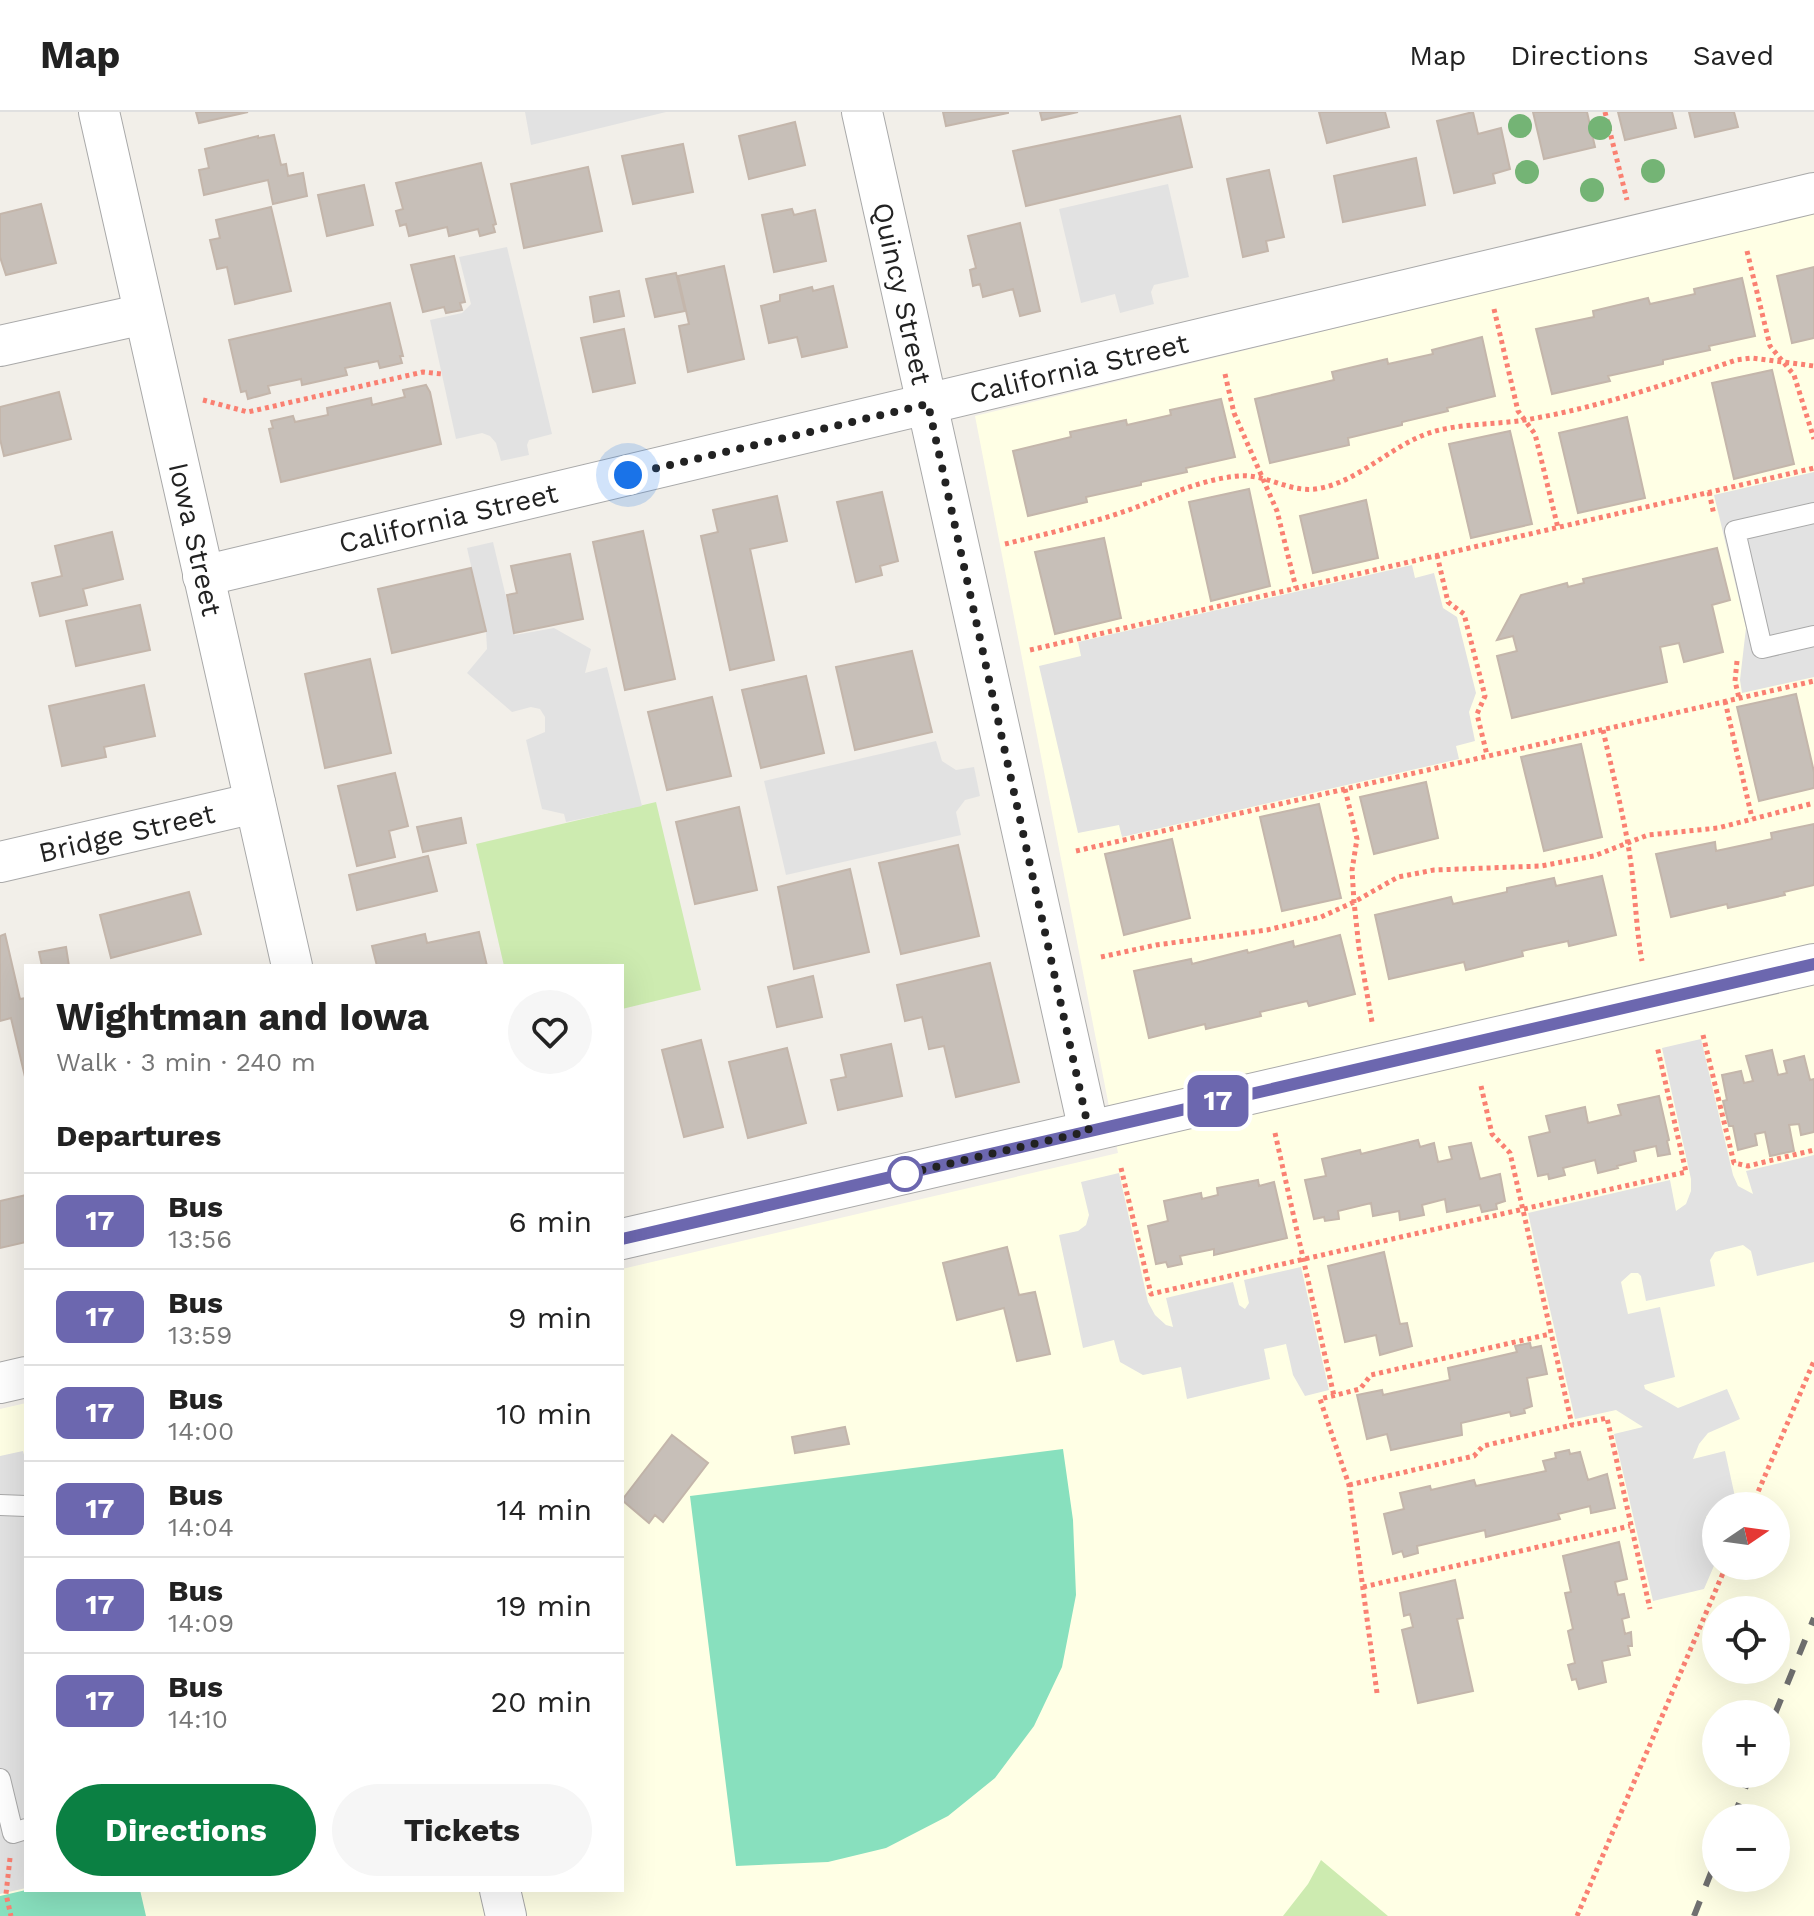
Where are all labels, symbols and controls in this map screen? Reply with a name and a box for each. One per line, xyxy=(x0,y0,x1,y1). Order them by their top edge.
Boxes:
text: Map xyxy=(40,33,120,77)
text: Map xyxy=(1409,39,1466,72)
text: Directions xyxy=(1510,39,1649,72)
text: Saved xyxy=(1693,39,1774,72)
street label: Quincy Street xyxy=(866,199,938,388)
street label: California Street xyxy=(966,326,1192,410)
your location xyxy=(608,455,648,495)
street label: Iowa Street xyxy=(162,459,228,620)
street label: California Street xyxy=(336,476,561,560)
street label: Bridge Street xyxy=(36,797,218,870)
button: heart xyxy=(508,990,592,1074)
text: Wightman and Iowa xyxy=(56,995,429,1039)
text: Walk · 3 min · 240 m xyxy=(56,1047,316,1077)
line badge: 17 xyxy=(1182,1075,1254,1127)
text: 17 xyxy=(1203,1084,1233,1117)
text: Departures xyxy=(56,1118,221,1153)
unlabelled marker xyxy=(888,1157,922,1191)
text: Bus xyxy=(168,1189,223,1224)
text: 17 xyxy=(85,1204,115,1237)
text: 6 min xyxy=(508,1204,592,1239)
text: 13:56 xyxy=(168,1224,232,1254)
text: Bus xyxy=(168,1285,223,1320)
text: 17 xyxy=(85,1300,115,1333)
text: 9 min xyxy=(508,1300,592,1335)
text: 13:59 xyxy=(168,1320,232,1350)
text: Bus xyxy=(168,1381,223,1416)
text: 17 xyxy=(85,1396,115,1429)
text: 10 min xyxy=(496,1396,592,1431)
text: 14:00 xyxy=(168,1416,234,1446)
text: Bus xyxy=(168,1477,223,1512)
text: 17 xyxy=(85,1492,115,1525)
text: 14 min xyxy=(497,1492,592,1527)
north arrow xyxy=(1702,1492,1790,1580)
map controls xyxy=(1702,1492,1790,1892)
text: 14:04 xyxy=(168,1512,234,1542)
text: Bus xyxy=(168,1573,223,1608)
text: 17 xyxy=(85,1588,115,1621)
text: 19 min xyxy=(496,1588,592,1623)
button: locate xyxy=(1702,1596,1790,1684)
text: 14:09 xyxy=(168,1608,234,1638)
text: Bus xyxy=(168,1669,223,1704)
text: 17 xyxy=(85,1684,115,1717)
text: 20 min xyxy=(490,1684,592,1719)
button: + xyxy=(1702,1700,1790,1788)
text: 14:10 xyxy=(168,1704,228,1734)
button: Directions xyxy=(56,1784,316,1876)
button: Tickets xyxy=(332,1784,592,1876)
button: − xyxy=(1702,1804,1790,1892)

